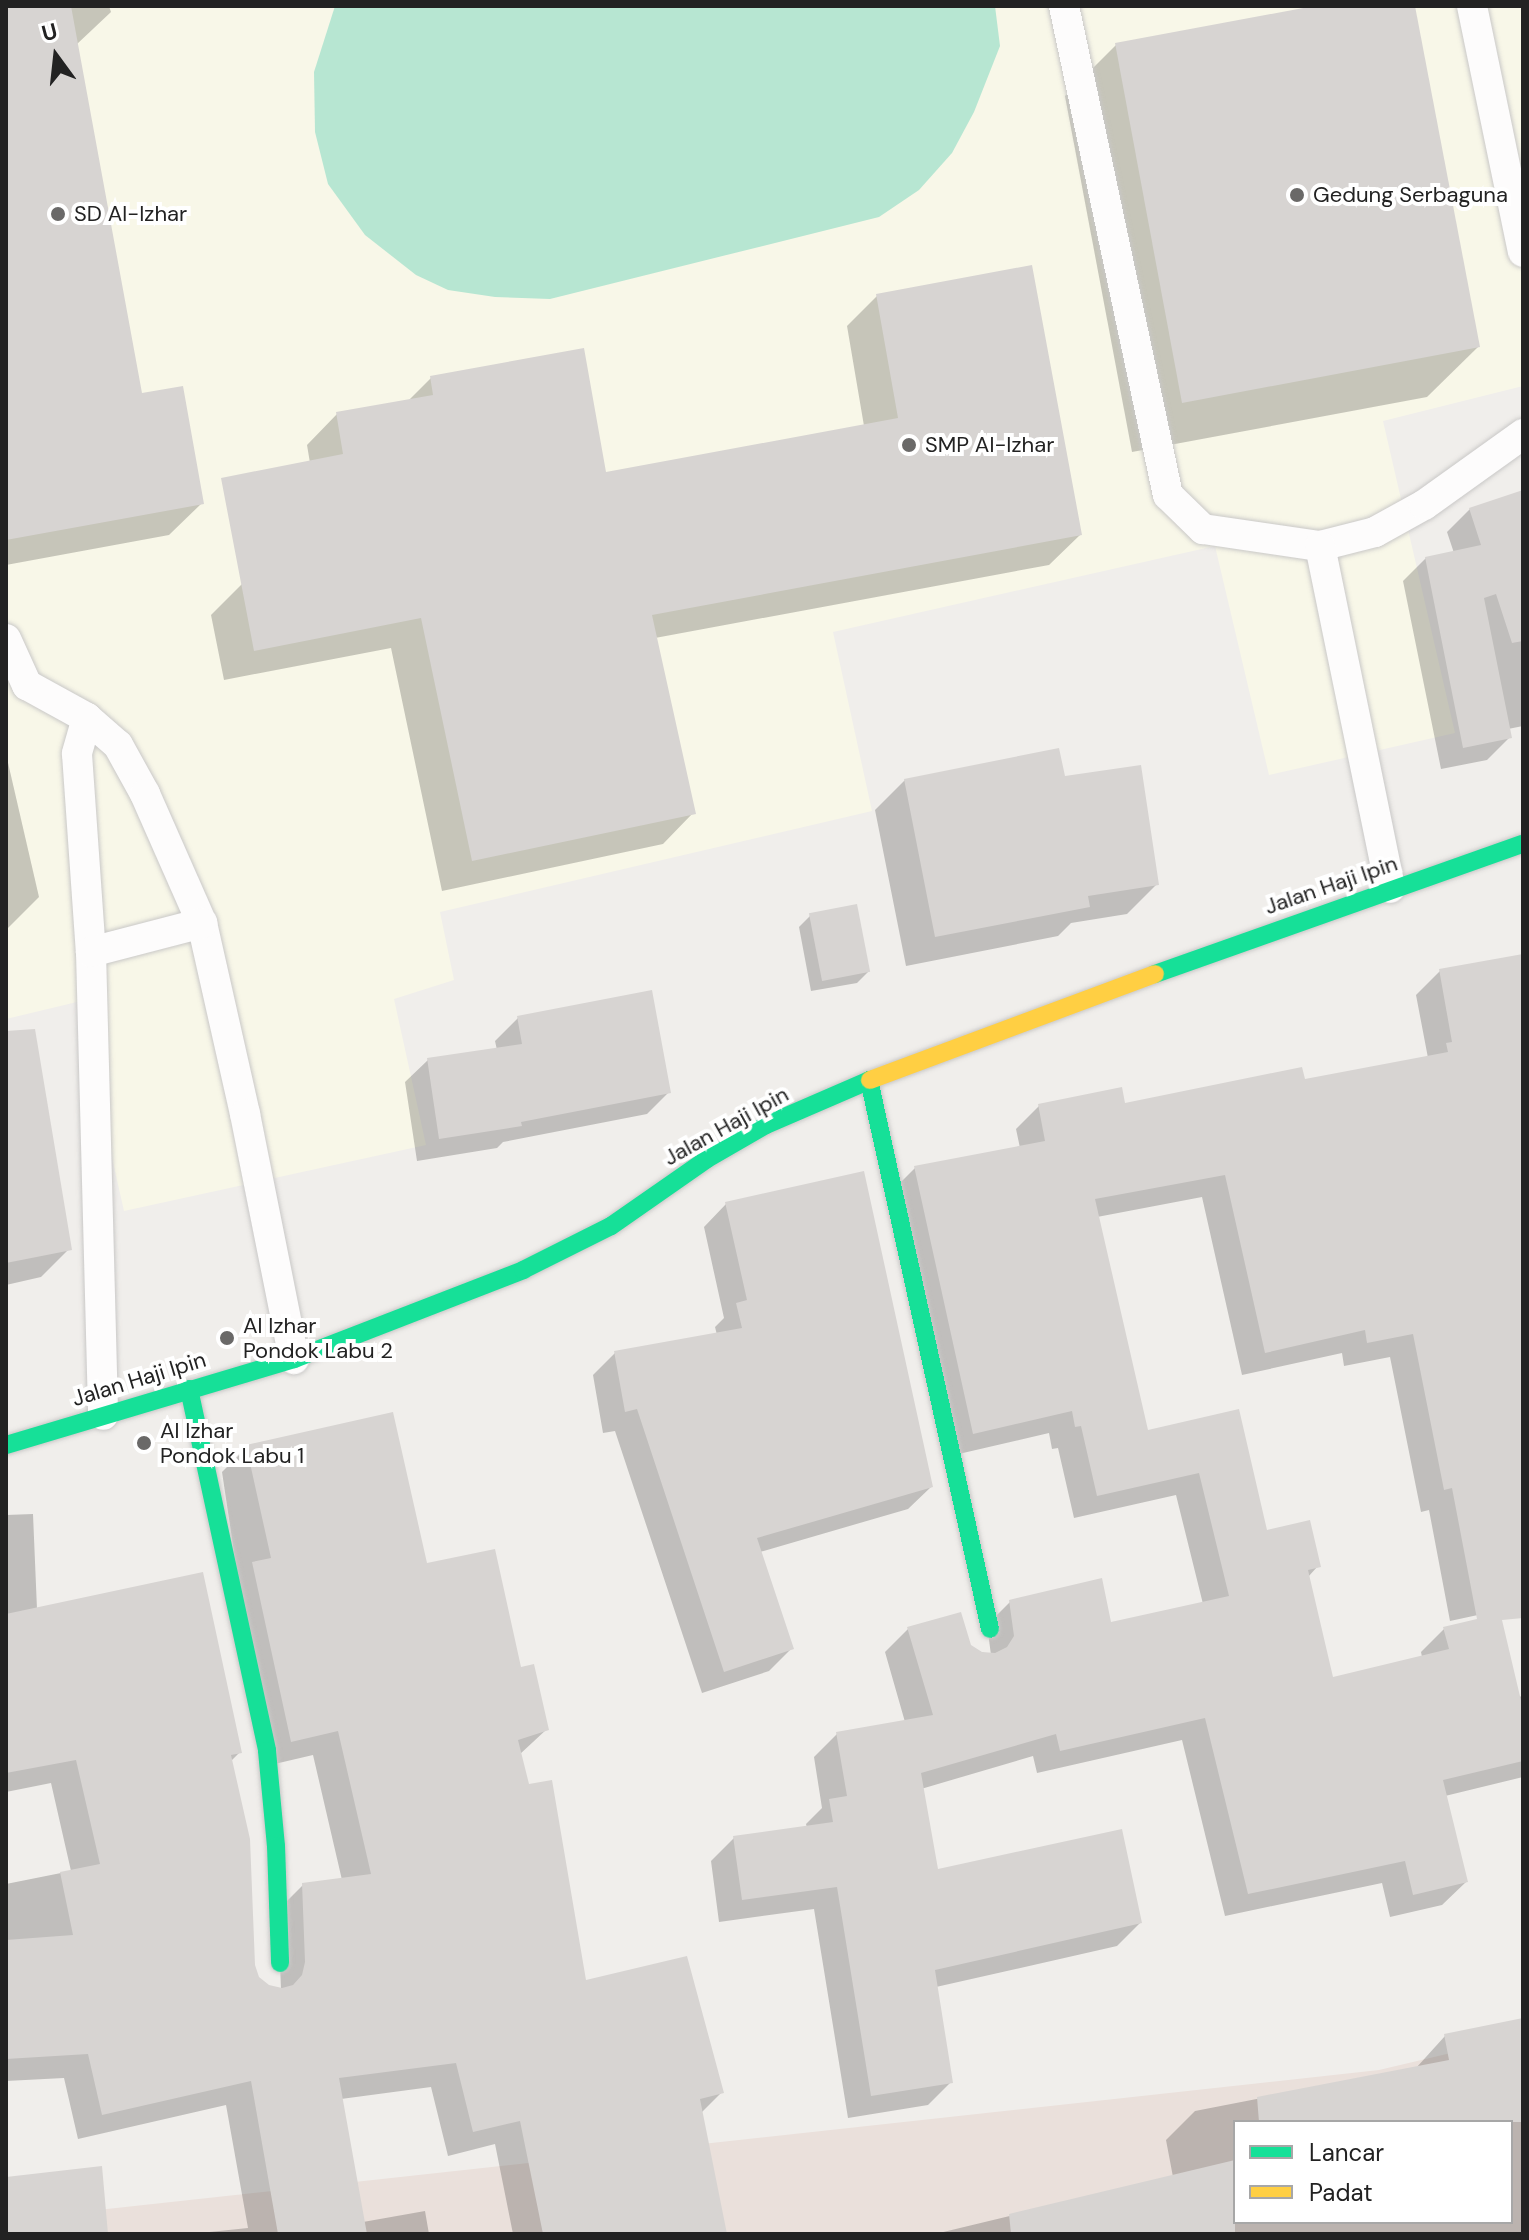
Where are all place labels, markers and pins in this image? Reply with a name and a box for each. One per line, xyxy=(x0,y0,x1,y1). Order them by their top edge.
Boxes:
place label: Gedung Serbaguna xyxy=(1313,182,1508,208)
marker: Gedung Serbaguna xyxy=(1288,186,1306,204)
place label: SD Al-Izhar xyxy=(74,201,187,227)
marker: SD Al-Izhar xyxy=(49,205,67,223)
place label: SMP Al-Izhar xyxy=(925,432,1054,458)
marker: SMP Al-Izhar xyxy=(900,436,918,454)
place label: Al Izhar Pondok Labu 2 xyxy=(243,1312,393,1364)
marker: Al Izhar Pondok Labu 2 xyxy=(218,1329,236,1347)
place label: Al Izhar Pondok Labu 1 xyxy=(160,1417,304,1468)
marker: Al Izhar Pondok Labu 1 xyxy=(135,1434,153,1452)

